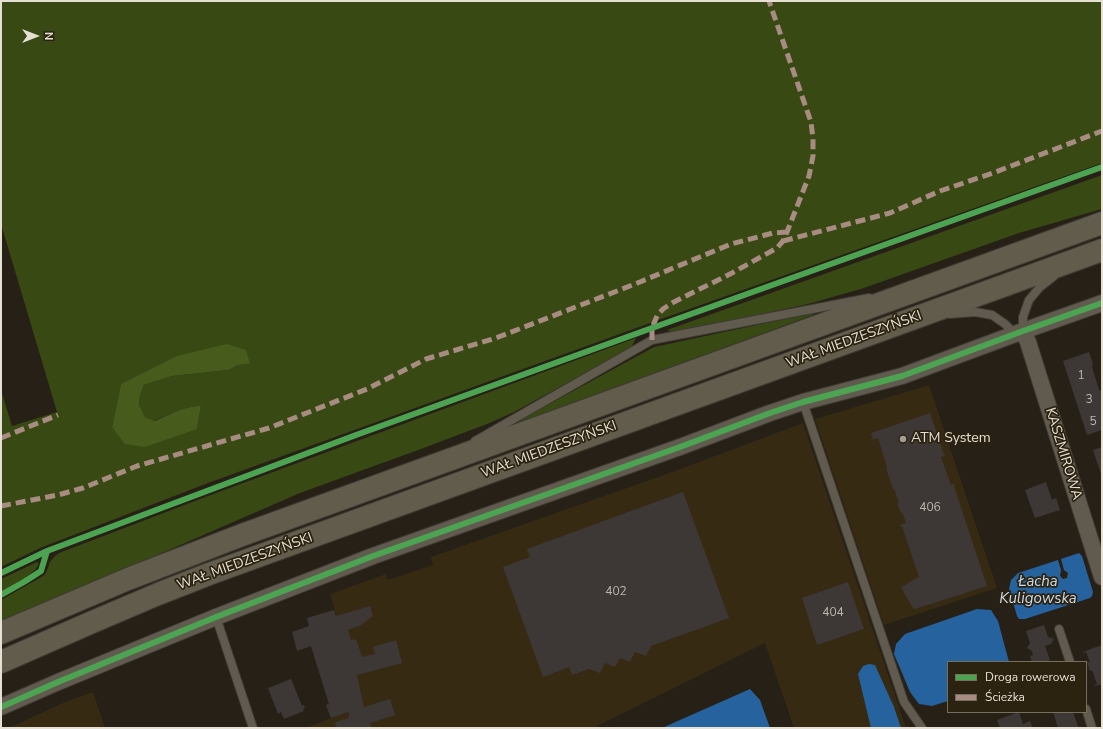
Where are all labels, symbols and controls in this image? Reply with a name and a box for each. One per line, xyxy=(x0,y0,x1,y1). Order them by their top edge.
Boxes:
north arrow xyxy=(16,16,56,56)
text: N xyxy=(41,32,56,40)
street label: WAŁ MIEDZESZYŃSKI xyxy=(784,308,924,372)
house number: 1 xyxy=(1077,369,1085,383)
house number: 3 xyxy=(1085,393,1093,407)
street label: KASZMIROWA xyxy=(1041,406,1085,502)
house number: 5 xyxy=(1089,415,1097,429)
street label: WAŁ MIEDZESZYŃSKI xyxy=(479,418,619,482)
place label: ATM System xyxy=(911,431,991,447)
marker: ATM System xyxy=(898,434,908,444)
house number: 406 xyxy=(919,501,941,515)
street label: WAŁ MIEDZESZYŃSKI xyxy=(175,530,315,594)
water label: Łacha Kuligowska xyxy=(999,573,1077,608)
house number: 402 xyxy=(605,585,627,599)
house number: 404 xyxy=(822,606,844,620)
legend xyxy=(947,661,1087,713)
text: Droga rowerowa xyxy=(985,669,1076,685)
text: Ścieżka xyxy=(985,689,1025,705)

